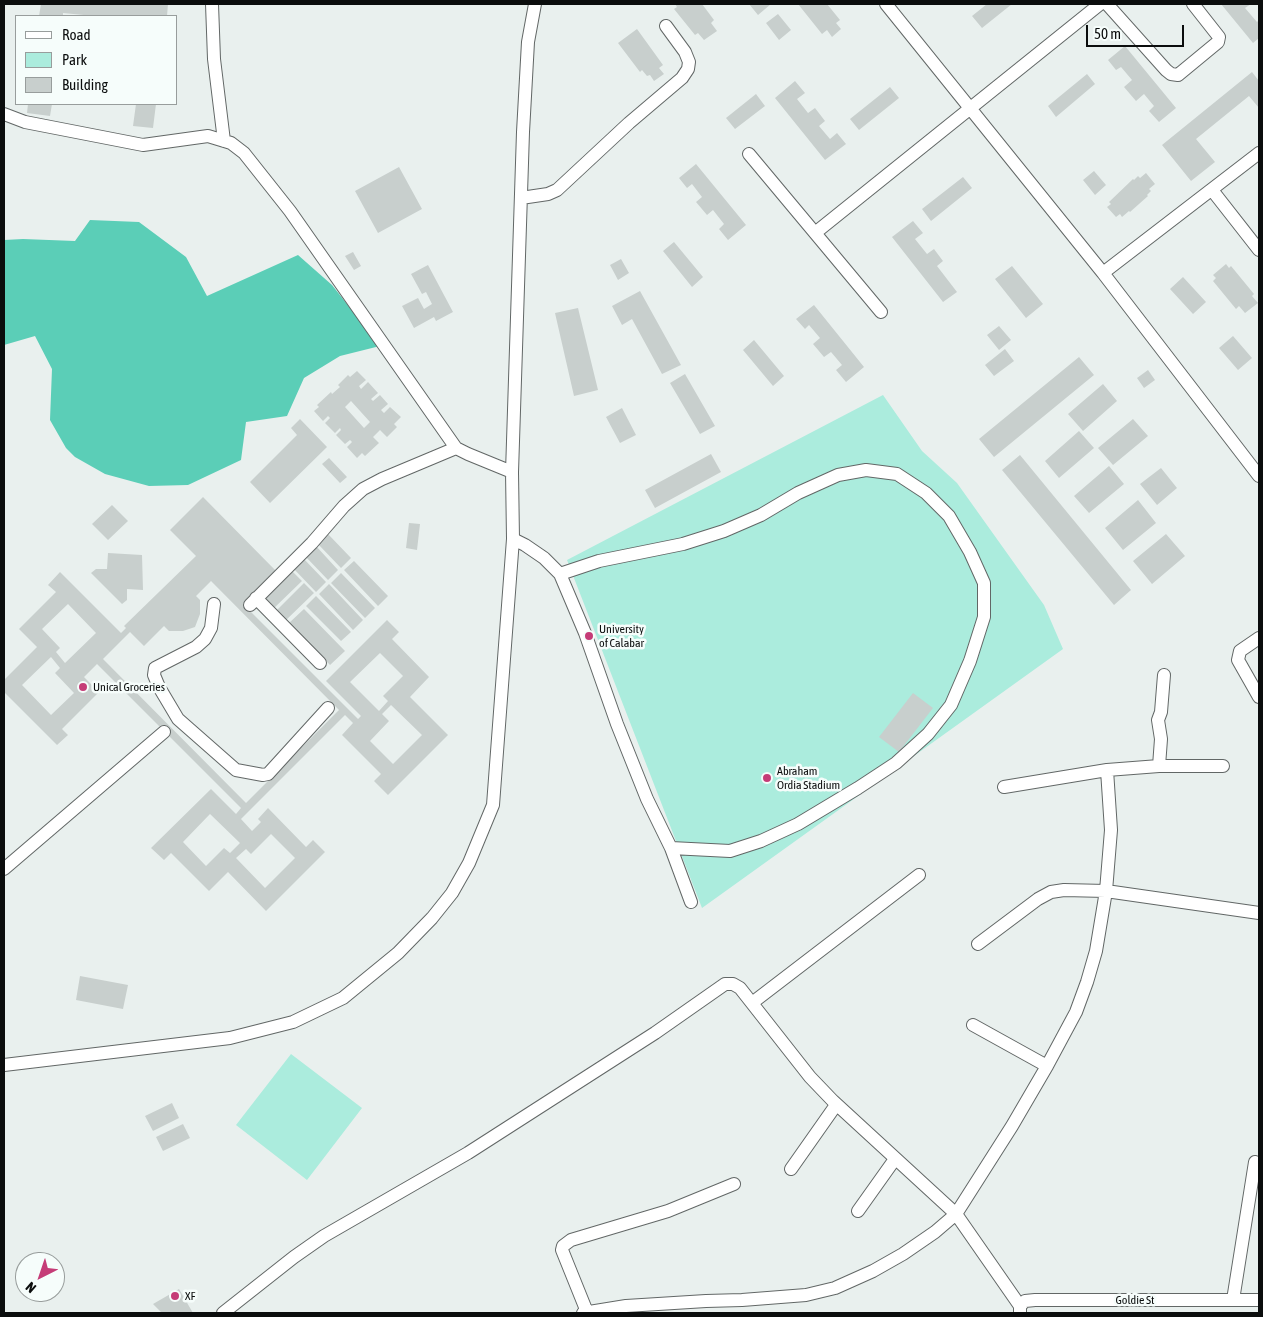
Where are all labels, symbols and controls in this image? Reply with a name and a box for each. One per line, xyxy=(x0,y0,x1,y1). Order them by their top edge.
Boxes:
legend xyxy=(15,15,178,105)
scale bar xyxy=(1088,15,1186,47)
text: 50 m xyxy=(1094,25,1121,42)
text: Road xyxy=(62,26,91,43)
text: Park xyxy=(62,51,87,68)
text: Building xyxy=(62,76,108,93)
place label: University of Calabar xyxy=(599,622,644,650)
marker: University of Calabar xyxy=(583,630,595,642)
place label: Unical Groceries xyxy=(93,680,165,694)
marker: Unical Groceries xyxy=(77,681,89,693)
place label: Abraham Ordia Stadium xyxy=(777,764,840,792)
marker: Abraham Ordia Stadium xyxy=(761,772,773,784)
north arrow xyxy=(15,1252,65,1302)
text: N xyxy=(22,1279,39,1296)
place label: XF xyxy=(185,1289,195,1303)
marker: XF xyxy=(169,1290,181,1302)
street label: Goldie St xyxy=(1115,1293,1155,1307)

